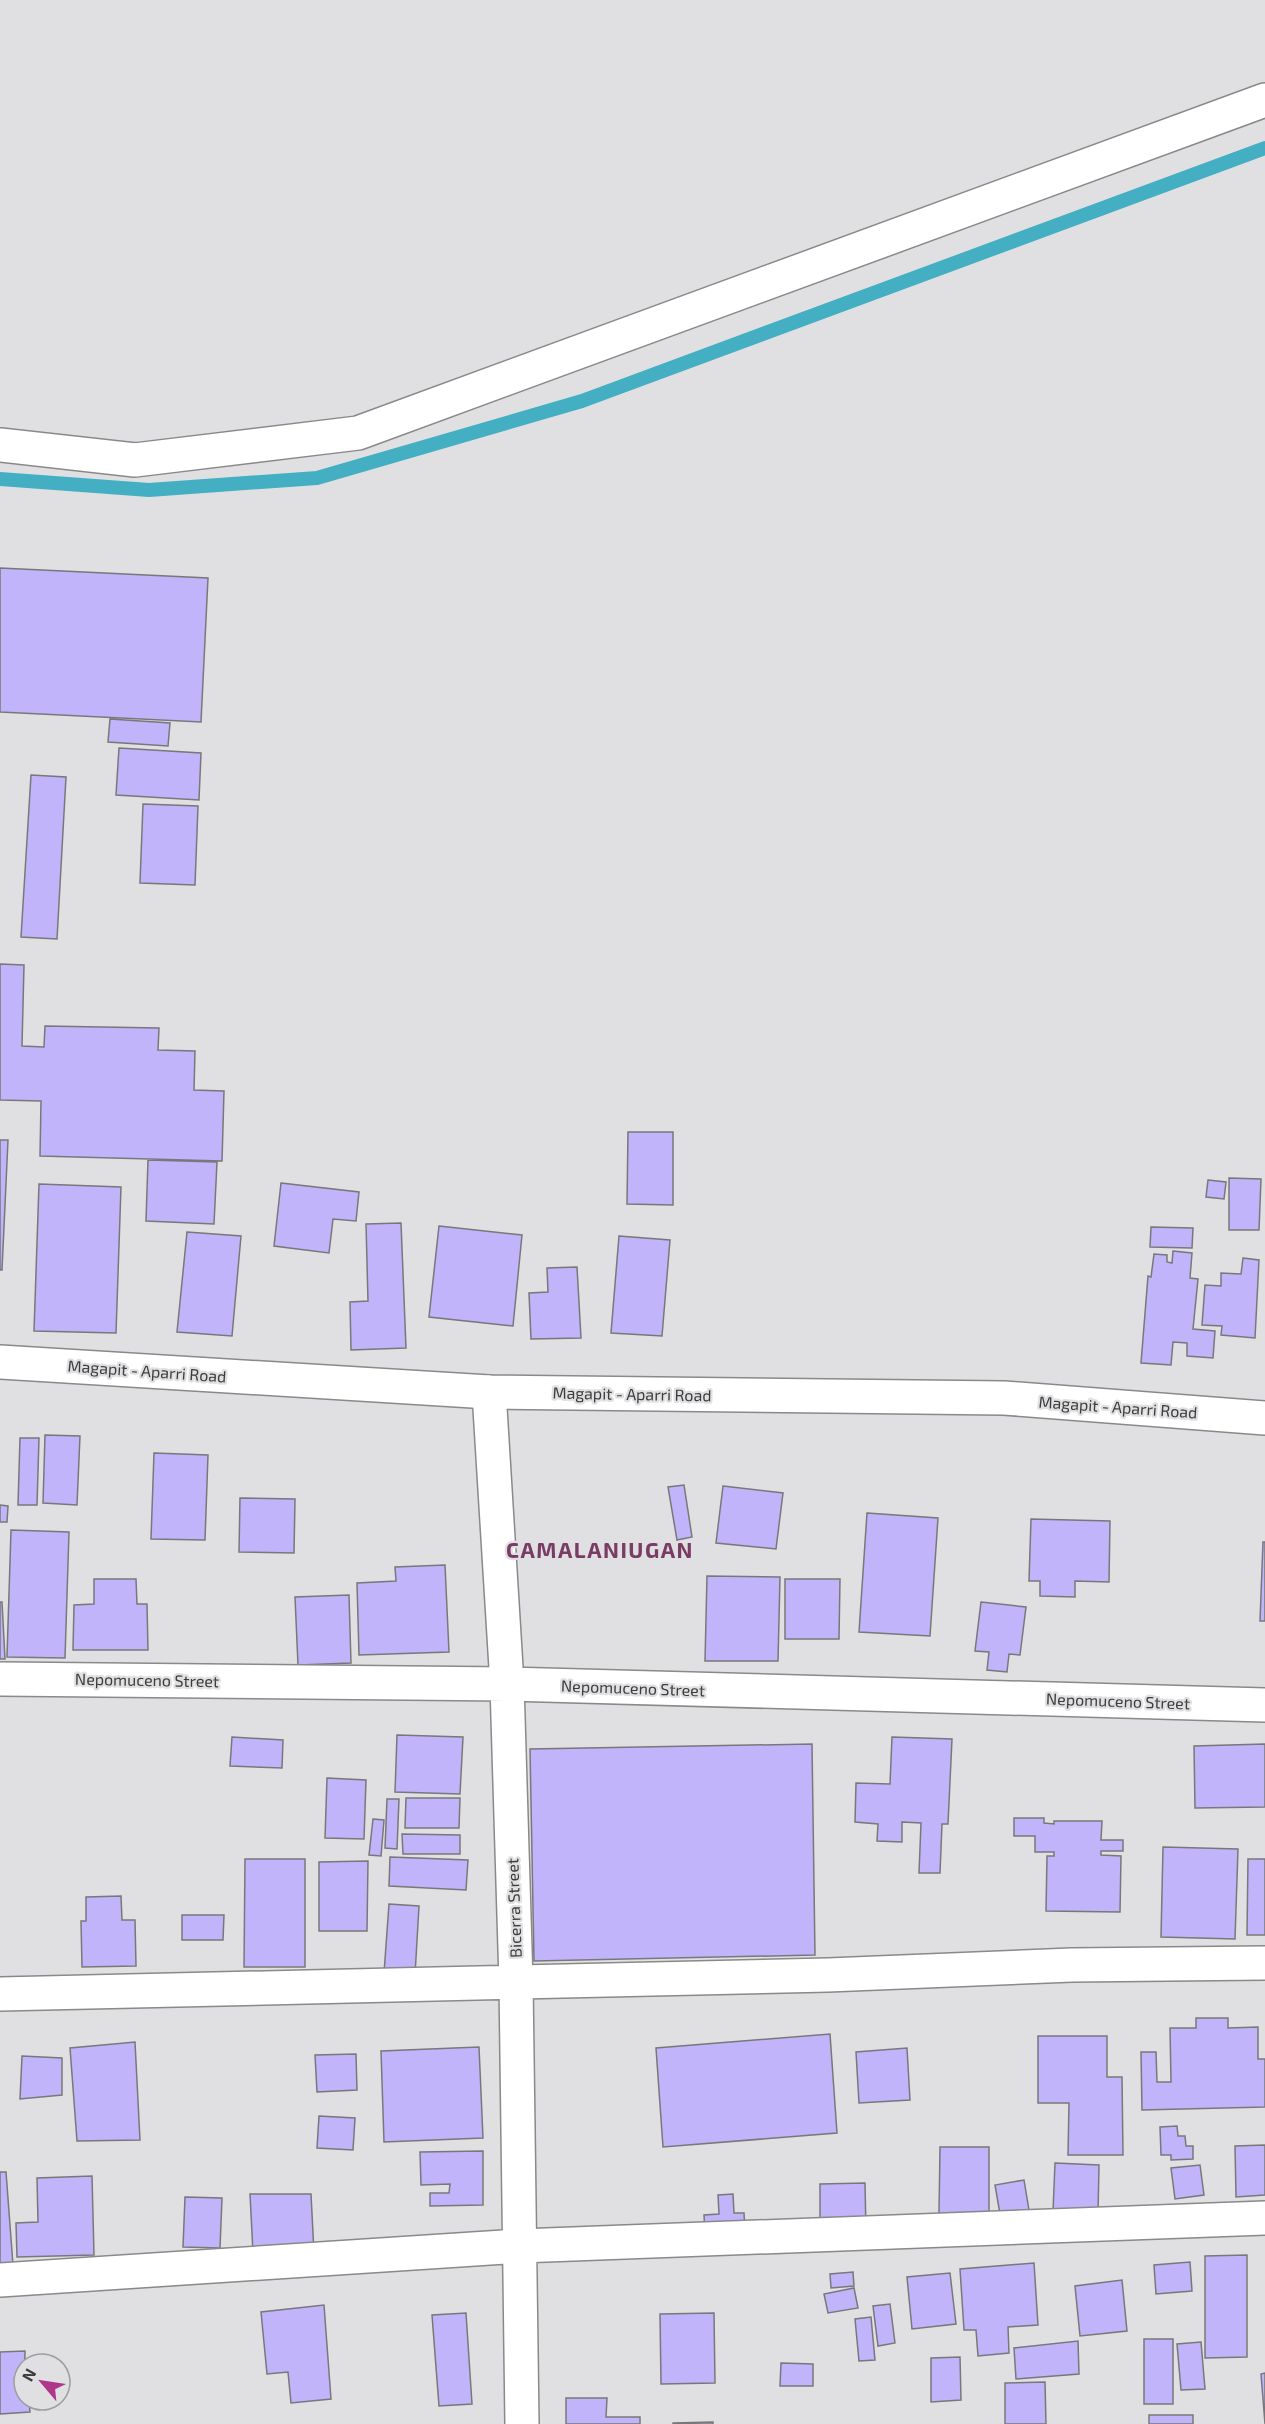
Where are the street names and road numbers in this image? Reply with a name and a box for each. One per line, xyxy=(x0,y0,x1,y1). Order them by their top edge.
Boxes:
street label: Magapit - Aparri Road xyxy=(67,1355,227,1386)
street label: Magapit - Aparri Road xyxy=(552,1383,712,1404)
street label: Magapit - Aparri Road xyxy=(1038,1391,1198,1422)
street label: Nepomuceno Street xyxy=(75,1669,219,1690)
street label: Nepomuceno Street xyxy=(561,1675,705,1700)
street label: Nepomuceno Street xyxy=(1046,1688,1190,1713)
street label: Bicerra Street xyxy=(502,1858,525,1958)

